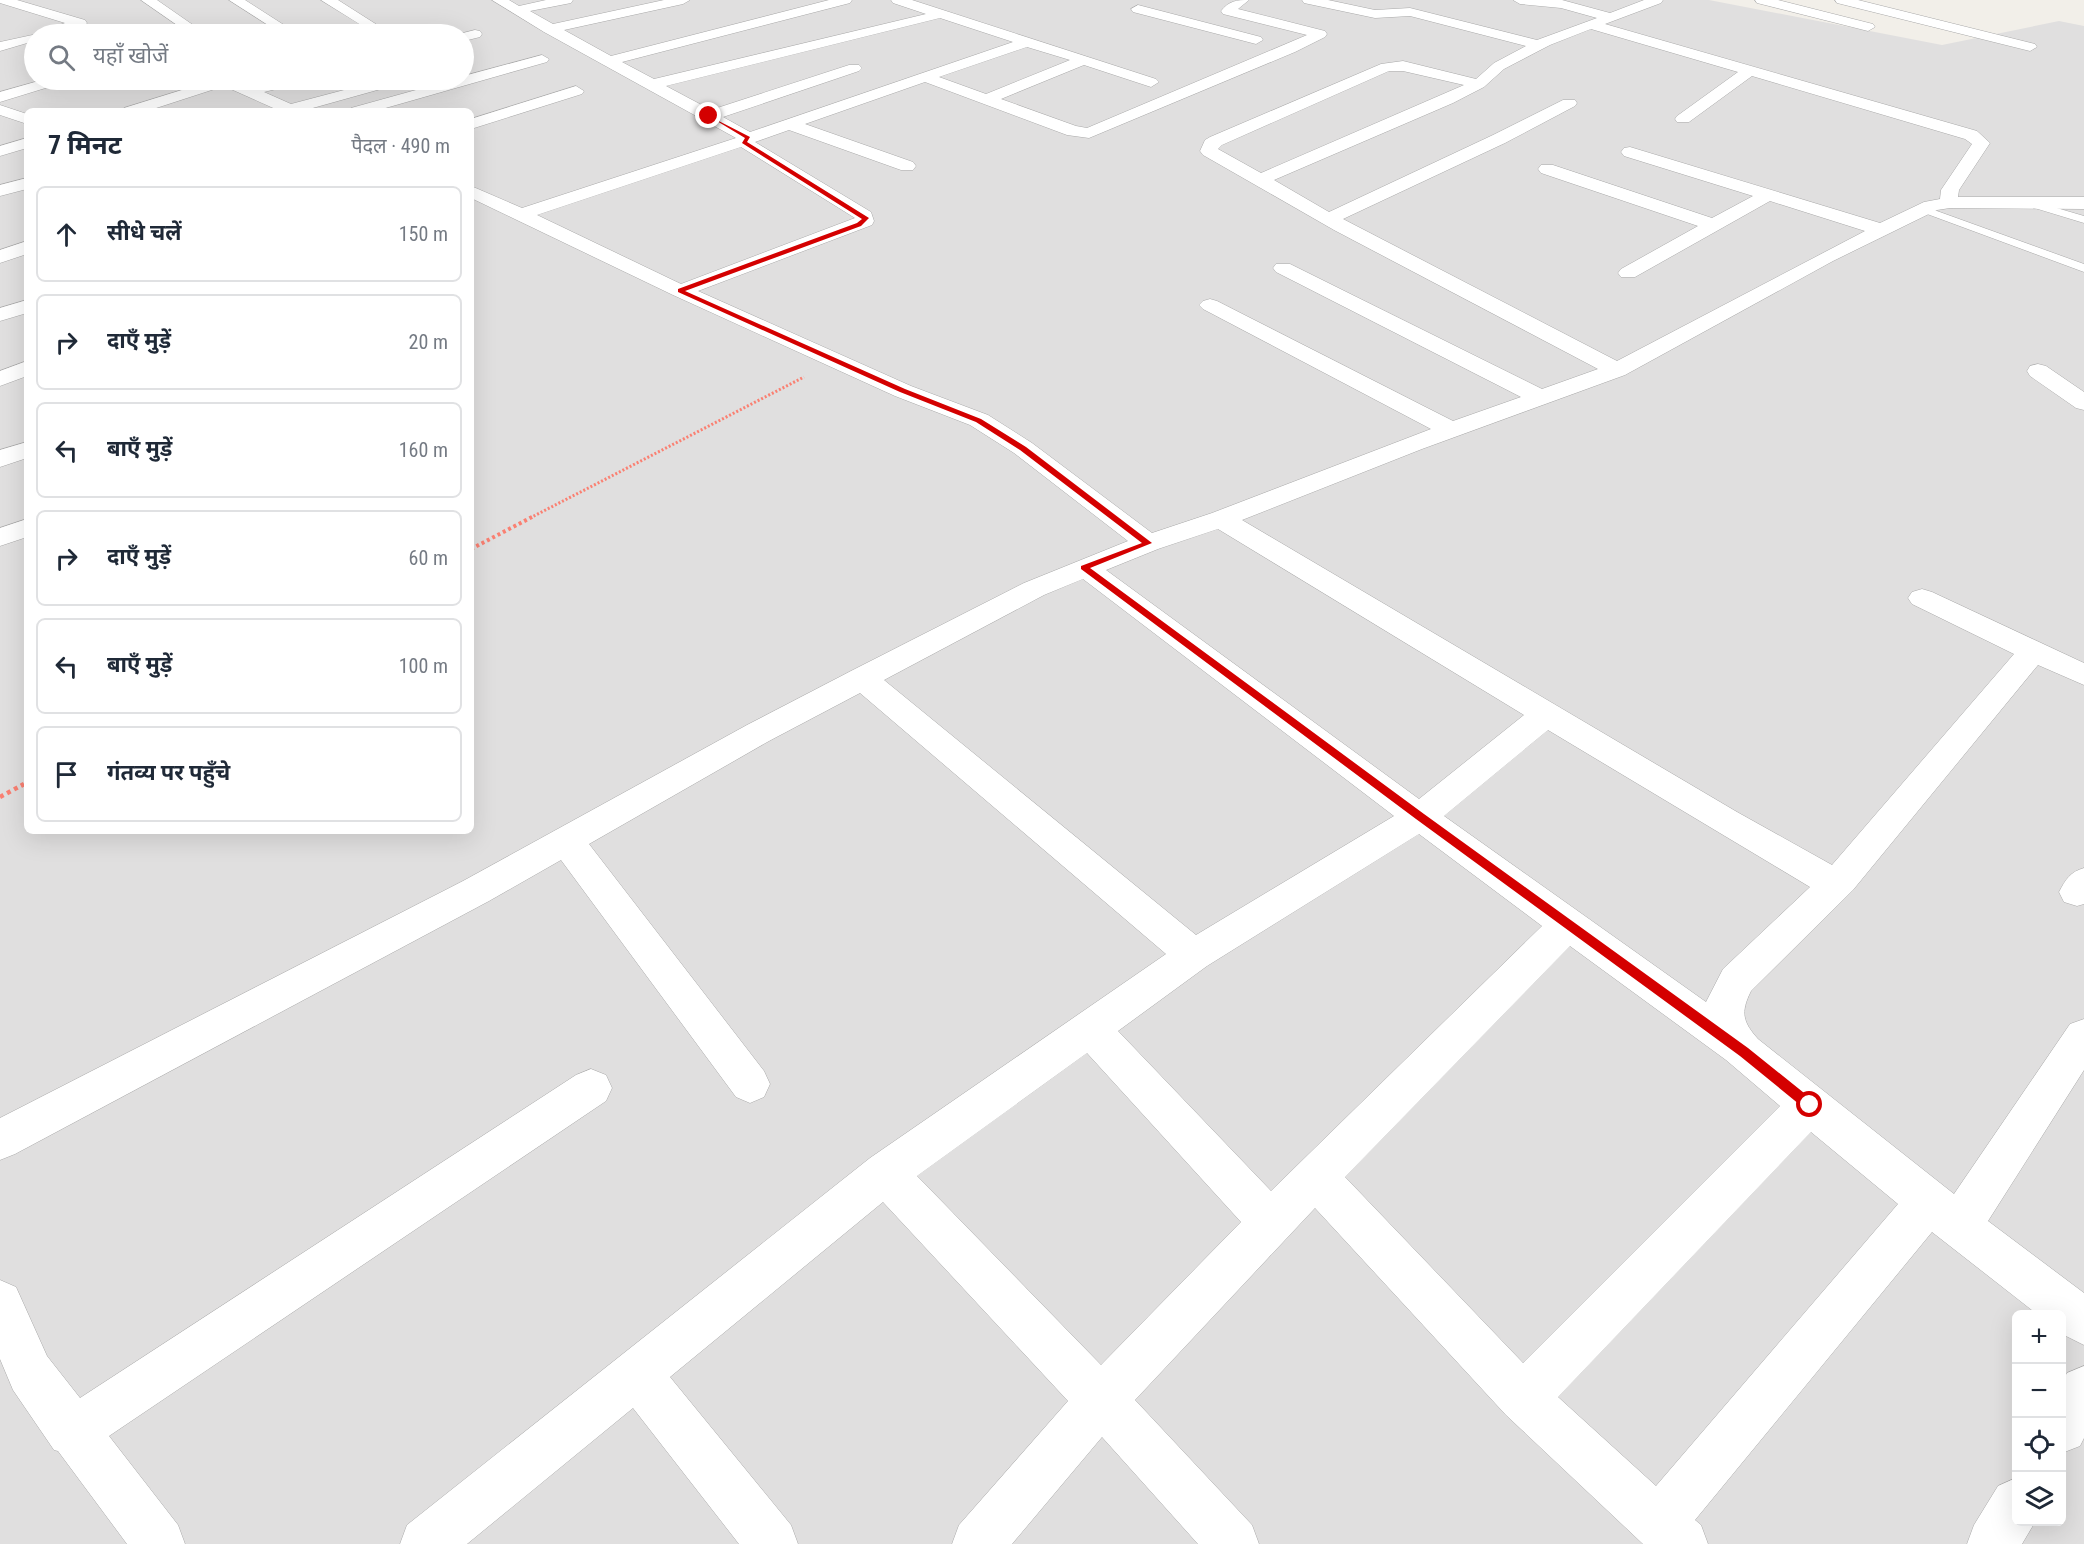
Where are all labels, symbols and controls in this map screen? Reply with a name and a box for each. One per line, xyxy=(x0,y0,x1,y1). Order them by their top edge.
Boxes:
search box xyxy=(24,24,474,90)
icon: search xyxy=(45,41,78,74)
text: यहाँ खोजें xyxy=(93,43,168,68)
route end xyxy=(695,102,721,128)
text: 7 मिनट xyxy=(48,130,122,160)
text: पैदल · 490 m xyxy=(351,134,450,158)
icon: ahead xyxy=(50,218,83,251)
text: सीधे चलें xyxy=(107,220,181,245)
text: 150 m xyxy=(399,222,448,246)
icon: right xyxy=(50,326,83,359)
text: दाएँ मुड़ें xyxy=(107,328,171,353)
text: 20 m xyxy=(409,330,448,354)
icon: left xyxy=(50,434,83,467)
text: बाएँ मुड़ें xyxy=(107,436,172,461)
text: 160 m xyxy=(399,438,448,462)
icon: right xyxy=(50,542,83,575)
text: दाएँ मुड़ें xyxy=(107,544,171,569)
text: 60 m xyxy=(409,546,448,570)
icon: left xyxy=(50,650,83,683)
text: बाएँ मुड़ें xyxy=(107,652,172,677)
text: 100 m xyxy=(399,654,448,678)
icon: arrive xyxy=(50,758,83,791)
text: गंतव्य पर पहुँचे xyxy=(107,760,230,785)
route start xyxy=(1796,1091,1822,1117)
map controls xyxy=(2012,1310,2066,1526)
button: + xyxy=(2012,1310,2066,1364)
button: − xyxy=(2012,1364,2066,1418)
button: locate xyxy=(2012,1418,2066,1472)
button: layers xyxy=(2012,1472,2066,1526)

